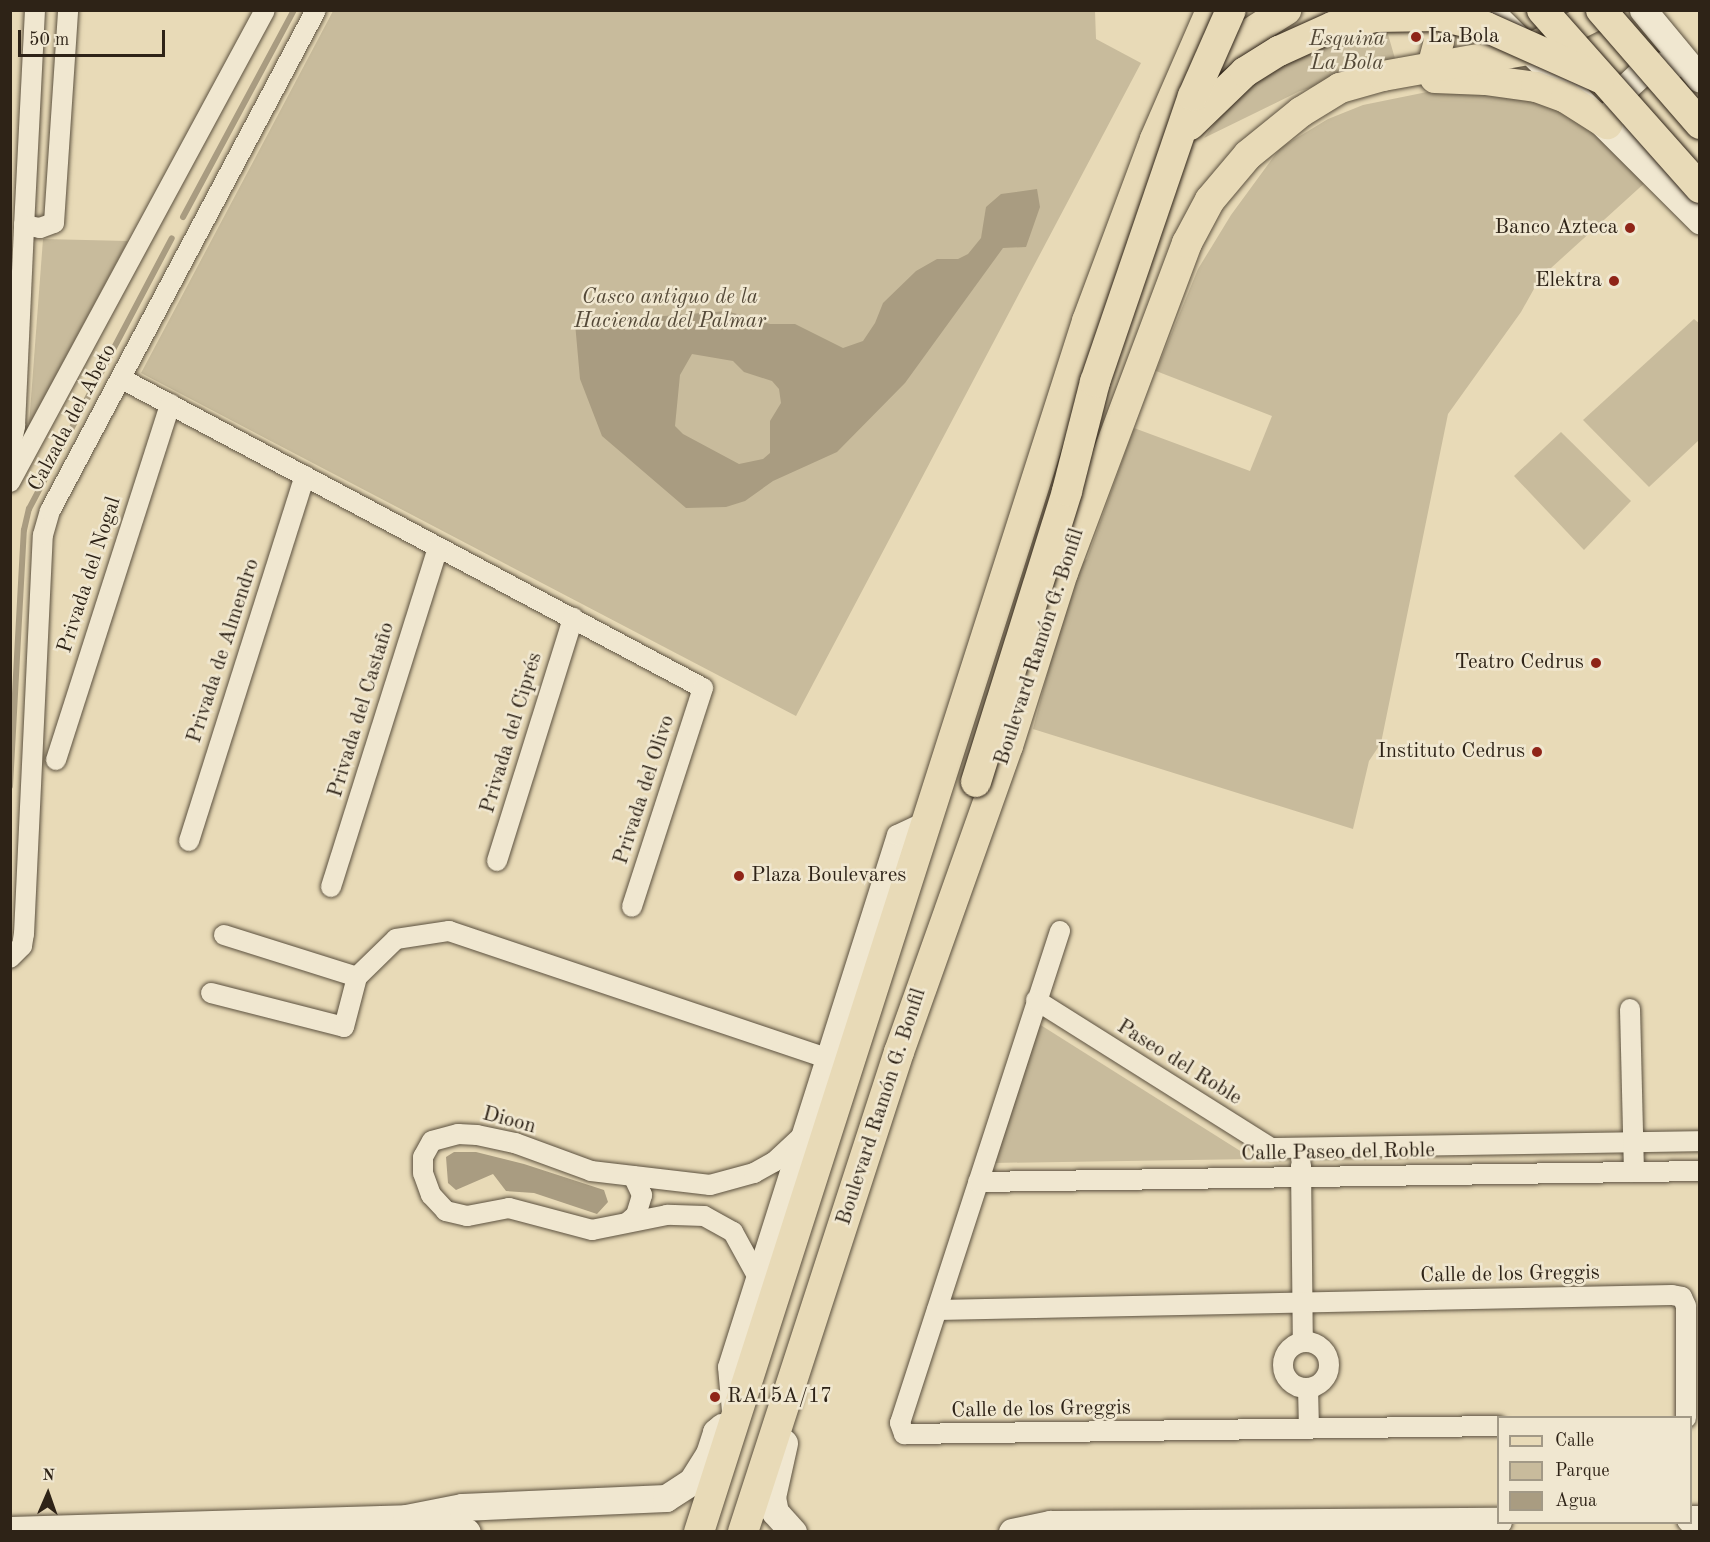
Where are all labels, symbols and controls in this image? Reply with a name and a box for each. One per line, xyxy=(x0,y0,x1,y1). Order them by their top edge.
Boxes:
scale bar xyxy=(21,18,168,56)
place label: La Bola xyxy=(1428,24,1499,50)
park label: Esquina La Bola xyxy=(1309,27,1385,77)
marker: La Bola xyxy=(1409,30,1423,44)
text: 50 m xyxy=(29,31,69,49)
place label: Banco Azteca xyxy=(1495,215,1618,241)
marker: Banco Azteca xyxy=(1623,221,1637,235)
place label: Elektra xyxy=(1535,268,1602,294)
marker: Elektra xyxy=(1607,274,1621,288)
park label: Casco antiguo de la Hacienda del Palmar xyxy=(574,285,766,335)
street label: Calzada del Abeto xyxy=(24,340,122,496)
street label: Privada del Nogal xyxy=(53,494,127,656)
street label: Boulevard Ramón G. Bonfil xyxy=(990,525,1090,769)
street label: Privada de Almendro xyxy=(182,556,266,746)
street label: Privada del Castaño xyxy=(323,619,401,801)
street label: Privada del Ciprés xyxy=(476,650,548,816)
place label: Teatro Cedrus xyxy=(1455,650,1584,676)
marker: Teatro Cedrus xyxy=(1589,656,1603,670)
street label: Privada del Olivo xyxy=(609,712,681,868)
place label: Instituto Cedrus xyxy=(1377,739,1525,765)
marker: Instituto Cedrus xyxy=(1530,745,1544,759)
place label: Plaza Boulevares xyxy=(751,863,906,889)
marker: Plaza Boulevares xyxy=(732,869,746,883)
street label: Boulevard Ramón G. Bonfil xyxy=(832,985,932,1229)
street label: Paseo del Roble xyxy=(1112,1015,1246,1111)
street label: Dioon xyxy=(480,1102,538,1140)
street label: Calle Paseo del Roble xyxy=(1241,1139,1435,1167)
street label: Calle de los Greggis xyxy=(1420,1261,1600,1289)
place label: RA15A/17 xyxy=(727,1384,832,1410)
marker: RA15A/17 xyxy=(708,1390,722,1404)
street label: Calle de los Greggis xyxy=(951,1396,1131,1424)
legend xyxy=(1497,1416,1692,1524)
text: Calle xyxy=(1555,1432,1594,1450)
text: Parque xyxy=(1555,1462,1610,1480)
north arrow xyxy=(18,1464,78,1524)
text: N xyxy=(42,1468,55,1484)
text: Agua xyxy=(1555,1492,1597,1510)

